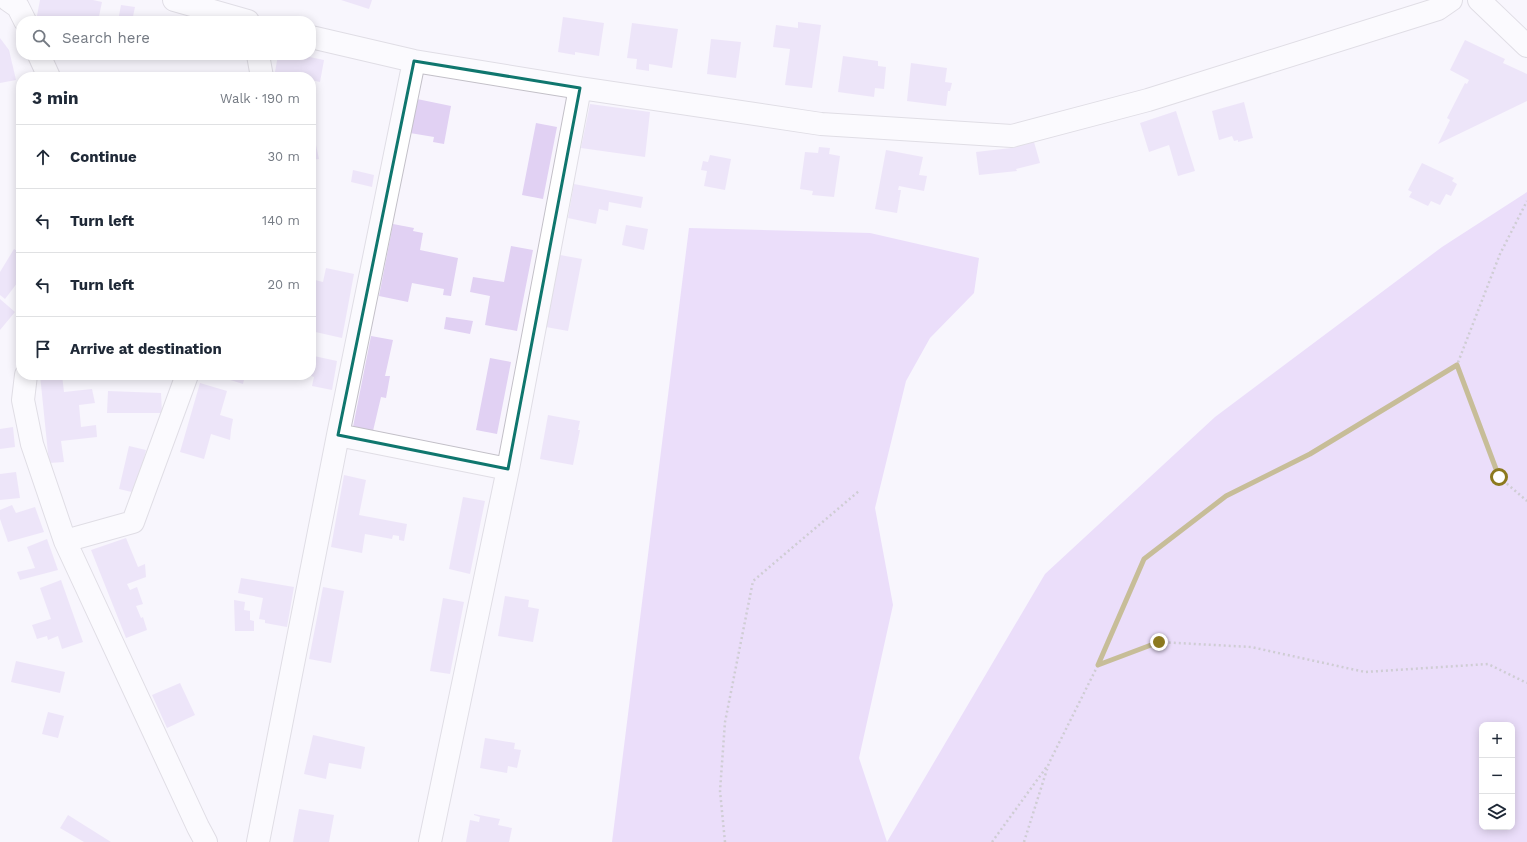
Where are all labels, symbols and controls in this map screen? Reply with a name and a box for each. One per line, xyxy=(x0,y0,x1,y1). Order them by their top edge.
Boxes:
search box xyxy=(16,16,316,60)
icon: search xyxy=(30,27,52,49)
text: Search here xyxy=(62,29,150,47)
text: 3 min xyxy=(32,88,78,108)
text: Walk · 190 m xyxy=(220,91,300,106)
icon: ahead xyxy=(32,146,54,168)
text: Continue xyxy=(70,148,137,166)
text: 30 m xyxy=(268,149,300,164)
icon: left xyxy=(32,210,54,232)
text: Turn left xyxy=(70,212,134,230)
text: 140 m xyxy=(262,213,300,228)
icon: left xyxy=(32,274,54,296)
text: Turn left xyxy=(70,276,134,294)
text: 20 m xyxy=(268,277,300,292)
icon: arrive xyxy=(32,338,54,360)
text: Arrive at destination xyxy=(70,340,222,358)
route start xyxy=(1490,468,1508,486)
route end xyxy=(1150,633,1168,651)
map controls xyxy=(1479,722,1515,830)
button: + xyxy=(1479,722,1515,758)
button: − xyxy=(1479,758,1515,794)
button: layers xyxy=(1479,794,1515,830)

